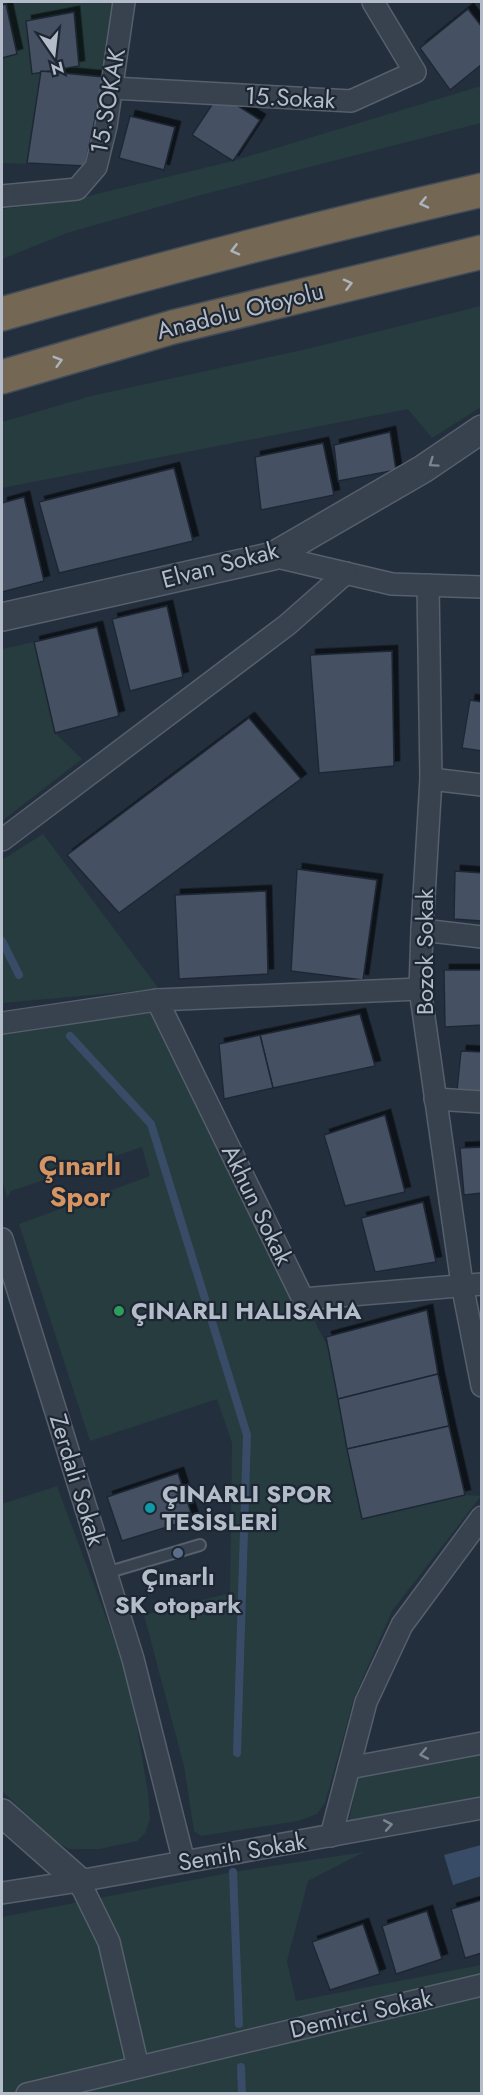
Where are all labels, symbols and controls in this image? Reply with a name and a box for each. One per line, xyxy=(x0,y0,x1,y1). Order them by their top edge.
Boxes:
north arrow xyxy=(24,24,84,84)
street label: 15.SOKAK xyxy=(81,45,134,156)
text: N xyxy=(49,55,66,81)
street label: 15.Sokak xyxy=(244,78,337,117)
one-way arrow xyxy=(420,196,430,209)
one-way arrow xyxy=(230,243,241,255)
street label: Anadolu Otoyolu xyxy=(153,273,327,348)
one-way arrow xyxy=(342,278,352,291)
one-way arrow xyxy=(52,356,63,368)
one-way arrow xyxy=(429,456,440,467)
street label: Elvan Sokak xyxy=(158,532,283,597)
street label: Bozok Sokak xyxy=(407,888,442,1015)
street label: Akhun Sokak xyxy=(213,1139,302,1271)
district label: Çınarlı Spor xyxy=(39,1146,121,1216)
place label: ÇINARLI HALISAHA xyxy=(131,1293,362,1328)
marker: ÇINARLI HALISAHA xyxy=(112,1304,126,1318)
street label: Zerdali Sokak xyxy=(41,1410,114,1550)
place label: ÇINARLI SPOR TESİSLERİ xyxy=(162,1476,332,1539)
marker: ÇINARLI SPOR TESİSLERİ xyxy=(143,1501,157,1515)
marker: Çınarlı SK otopark xyxy=(171,1546,185,1560)
place label: Çınarlı SK otopark xyxy=(115,1559,241,1622)
one-way arrow xyxy=(419,1747,429,1760)
one-way arrow xyxy=(383,1819,393,1832)
street label: Semih Sokak xyxy=(175,1823,309,1880)
street label: Demirci Sokak xyxy=(286,1980,436,2047)

